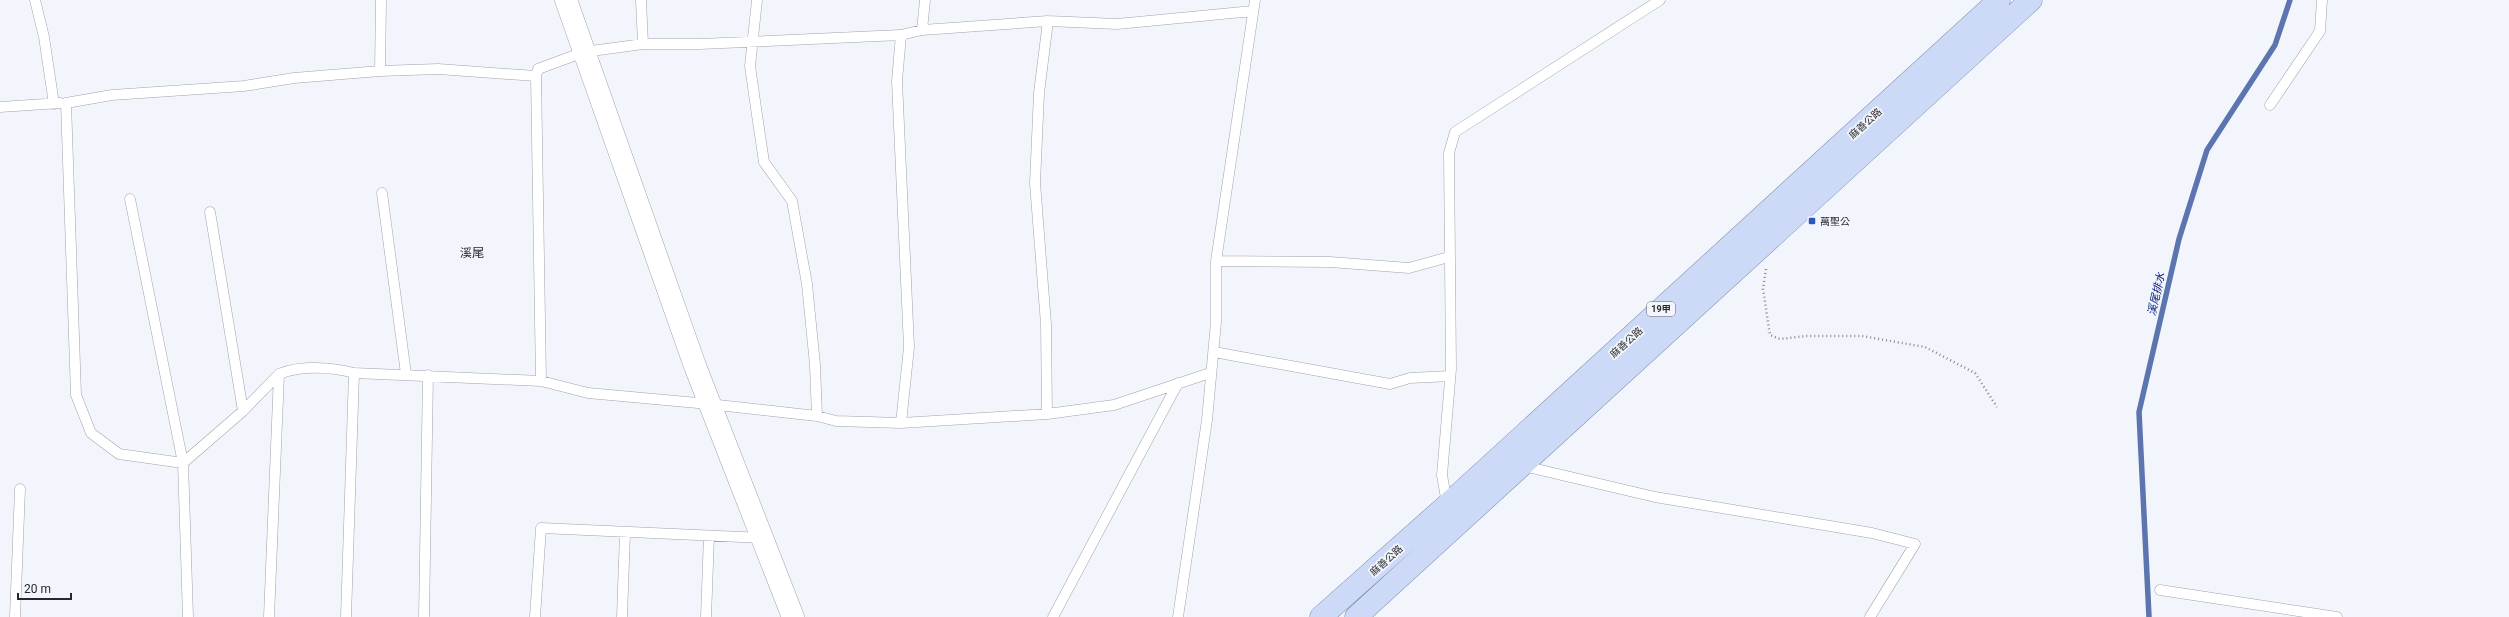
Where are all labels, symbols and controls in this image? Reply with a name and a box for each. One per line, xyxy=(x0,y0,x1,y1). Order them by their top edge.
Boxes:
street label: 麻善公路 xyxy=(1847,106,1884,141)
marker: 萬聖公 xyxy=(1807,216,1817,226)
place label: 萬聖公 xyxy=(1820,216,1850,227)
district label: 溪尾 xyxy=(460,246,484,260)
water label: 溪尾排水 xyxy=(2145,270,2168,317)
road number: 19甲 xyxy=(1647,302,1675,316)
street label: 麻善公路 xyxy=(1608,325,1645,360)
street label: 麻善公路 xyxy=(1368,543,1405,578)
scale bar xyxy=(18,575,71,601)
text: 20 m xyxy=(24,582,51,596)

